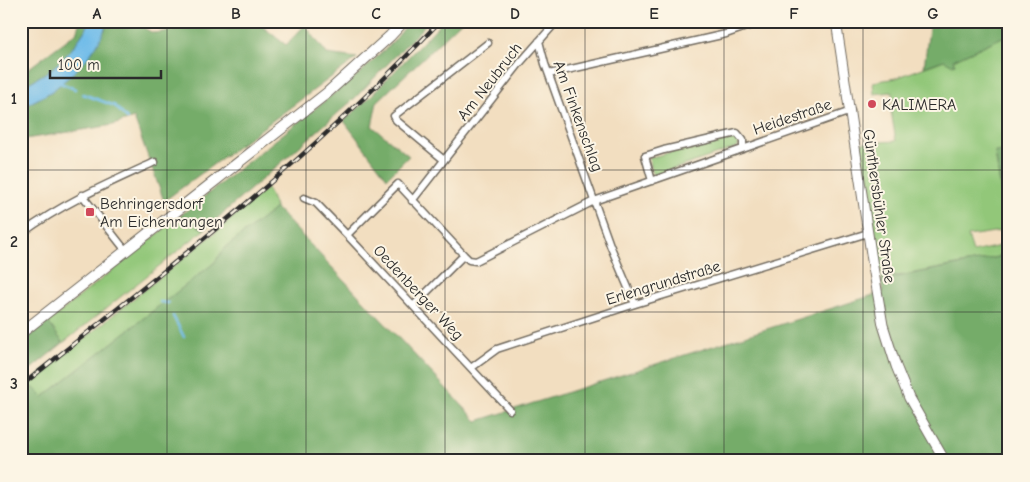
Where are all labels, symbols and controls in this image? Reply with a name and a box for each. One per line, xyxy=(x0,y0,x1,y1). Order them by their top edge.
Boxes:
text: A xyxy=(93,5,102,23)
text: B xyxy=(231,5,241,23)
text: C xyxy=(371,5,381,23)
text: D xyxy=(510,5,520,23)
text: E xyxy=(649,5,659,23)
text: F xyxy=(789,5,799,23)
text: G xyxy=(927,5,939,23)
street label: Am Neubruch xyxy=(454,39,526,124)
scale bar xyxy=(50,48,161,80)
text: 100 m xyxy=(58,56,100,74)
street label: Am Finkenschlag xyxy=(550,58,607,174)
text: 1 xyxy=(11,90,17,108)
street label: Heidestraße xyxy=(751,95,834,139)
place label: KALIMERA xyxy=(882,96,956,114)
marker: KALIMERA xyxy=(866,98,878,110)
street label: Günthersbühler Straße xyxy=(859,128,899,284)
place label: Behringersdorf Am Eichenrangen xyxy=(100,195,223,231)
marker: Behringersdorf Am Eichenrangen xyxy=(84,206,96,218)
text: 2 xyxy=(10,233,18,251)
street label: Oedenberger Weg xyxy=(370,241,467,344)
street label: Erlengrundstraße xyxy=(604,257,723,309)
text: 3 xyxy=(10,375,18,393)

